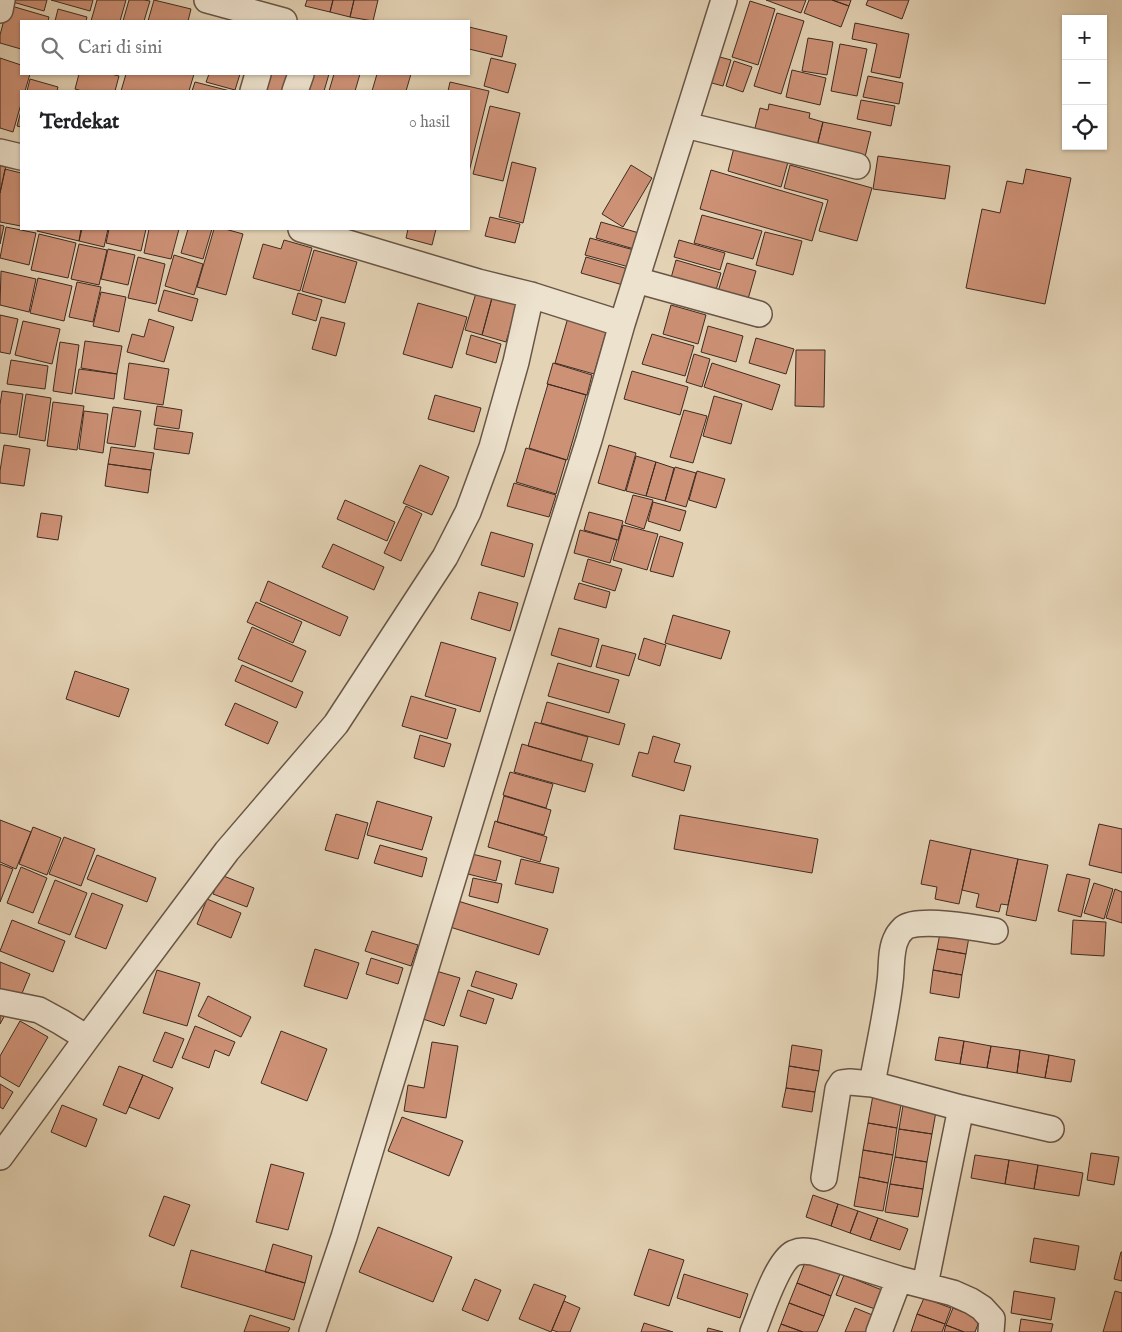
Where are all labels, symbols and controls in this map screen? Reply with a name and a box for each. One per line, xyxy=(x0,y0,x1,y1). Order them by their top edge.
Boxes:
map controls xyxy=(1062,15,1107,150)
button: + xyxy=(1062,15,1107,60)
search box xyxy=(20,20,470,75)
icon: search xyxy=(38,34,66,62)
text: Cari di sini xyxy=(78,36,162,60)
button: − xyxy=(1062,60,1107,105)
button: locate xyxy=(1062,105,1107,150)
text: Terdekat xyxy=(40,109,119,136)
text: 0 hasil xyxy=(409,113,450,133)

